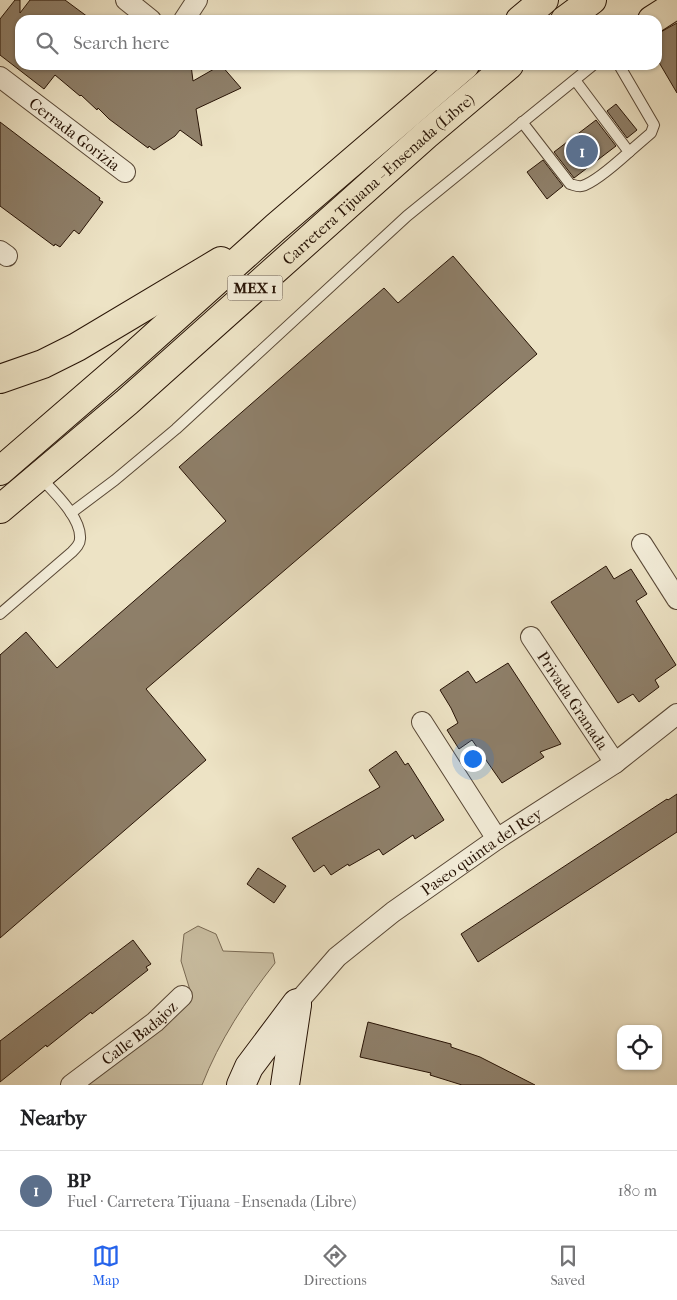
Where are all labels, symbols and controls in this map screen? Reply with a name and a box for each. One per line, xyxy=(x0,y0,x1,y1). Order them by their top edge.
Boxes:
search box xyxy=(15,15,662,70)
icon: search xyxy=(33,29,61,57)
text: Search here xyxy=(73,32,169,54)
street label: Carretera Tijuana - Ensenada (Libre) xyxy=(278,89,478,269)
street label: Cerrada Gorizia xyxy=(25,94,124,175)
pin: 1 xyxy=(566,132,598,170)
road number: MEX 1 xyxy=(228,276,282,300)
street label: Privada Granada xyxy=(533,648,613,754)
your location xyxy=(460,746,486,772)
street label: Paseo quinta del Rey xyxy=(417,803,546,899)
street label: Calle Badajoz xyxy=(98,997,181,1069)
map controls xyxy=(617,1025,662,1070)
button: locate xyxy=(617,1025,662,1070)
text: Nearby xyxy=(20,1106,86,1130)
text: BP xyxy=(67,1170,91,1192)
text: 1 xyxy=(33,1181,39,1200)
text: 180 m xyxy=(618,1181,657,1200)
text: Fuel · Carretera Tijuana - Ensenada (Libre) xyxy=(67,1192,356,1211)
tab: Map xyxy=(92,1242,120,1289)
tab: Directions xyxy=(304,1242,367,1289)
tab: Saved xyxy=(550,1242,585,1289)

